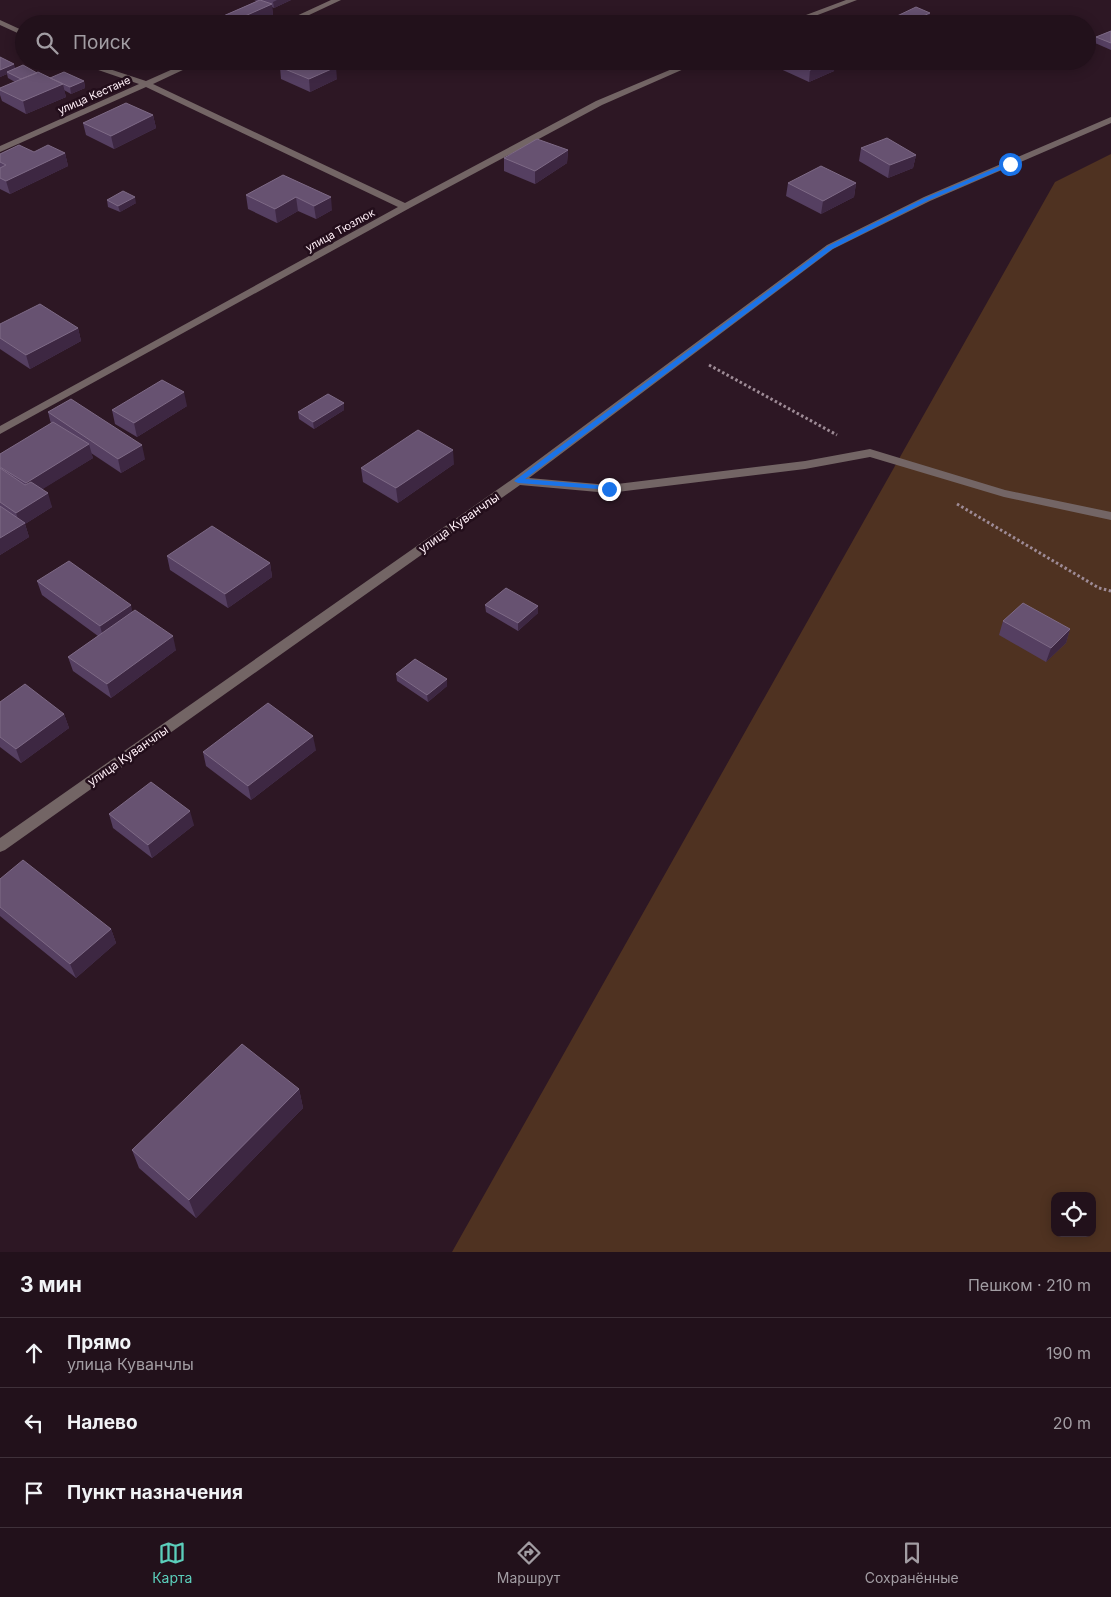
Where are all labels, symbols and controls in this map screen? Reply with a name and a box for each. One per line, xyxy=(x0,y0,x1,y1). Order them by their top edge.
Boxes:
search box xyxy=(15,15,1096,70)
icon: search xyxy=(33,29,61,57)
text: Поиск xyxy=(73,31,131,54)
street label: улица Кестане xyxy=(55,73,133,117)
route start xyxy=(999,153,1022,176)
street label: улица Тюзлюк xyxy=(303,205,377,255)
route end xyxy=(598,478,621,501)
street label: улица Куванчлы xyxy=(415,489,502,556)
street label: улица Куванчлы xyxy=(84,722,171,789)
map controls xyxy=(1051,1192,1096,1237)
button: locate xyxy=(1051,1192,1096,1237)
text: 3 мин xyxy=(20,1272,82,1297)
text: Пешком · 210 m xyxy=(968,1275,1091,1295)
text: Прямо xyxy=(67,1331,131,1354)
icon: ahead xyxy=(20,1339,48,1367)
text: 190 m xyxy=(1046,1343,1091,1363)
text: улица Куванчлы xyxy=(67,1354,194,1374)
icon: left xyxy=(20,1409,48,1437)
text: Налево xyxy=(67,1411,138,1434)
text: 20 m xyxy=(1053,1413,1091,1433)
icon: arrive xyxy=(20,1479,48,1507)
text: Пункт назначения xyxy=(67,1481,243,1504)
tab: Карта xyxy=(152,1539,192,1586)
tab: Маршрут xyxy=(497,1539,560,1586)
tab: Сохранённые xyxy=(865,1539,959,1586)

